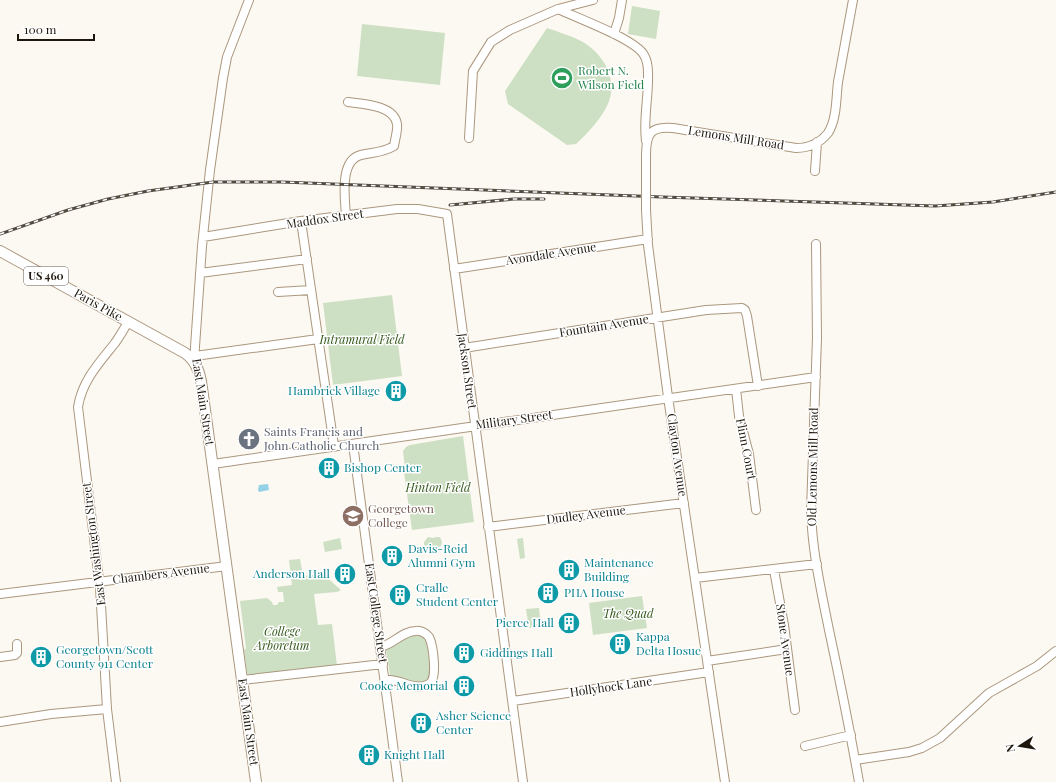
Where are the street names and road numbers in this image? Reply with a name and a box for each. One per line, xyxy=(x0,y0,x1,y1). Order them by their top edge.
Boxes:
street label: Lemons Mill Road xyxy=(687,122,785,153)
street label: Maddox Street xyxy=(285,205,365,231)
street label: Avondale Avenue xyxy=(503,238,597,268)
road number: US 460 xyxy=(24,267,68,285)
street label: Paris Pike xyxy=(71,284,126,324)
street label: Fountain Avenue xyxy=(558,310,650,340)
street label: Jackson Street xyxy=(455,331,481,411)
street label: East Main Street xyxy=(189,357,219,447)
street label: Military Street xyxy=(474,406,554,432)
street label: Old Lemons Mill Road xyxy=(803,407,821,527)
street label: Clayton Avenue xyxy=(664,412,692,497)
street label: Flinn Court xyxy=(733,417,761,482)
street label: East Washington Street xyxy=(77,481,109,607)
street label: Dudley Avenue xyxy=(545,501,626,527)
street label: Chambers Avenue xyxy=(111,559,210,587)
street label: East College Street xyxy=(362,562,392,665)
street label: Stone Avenue xyxy=(773,603,799,677)
street label: Hollyhock Lane xyxy=(569,672,653,700)
street label: East Main Street xyxy=(235,677,263,767)

